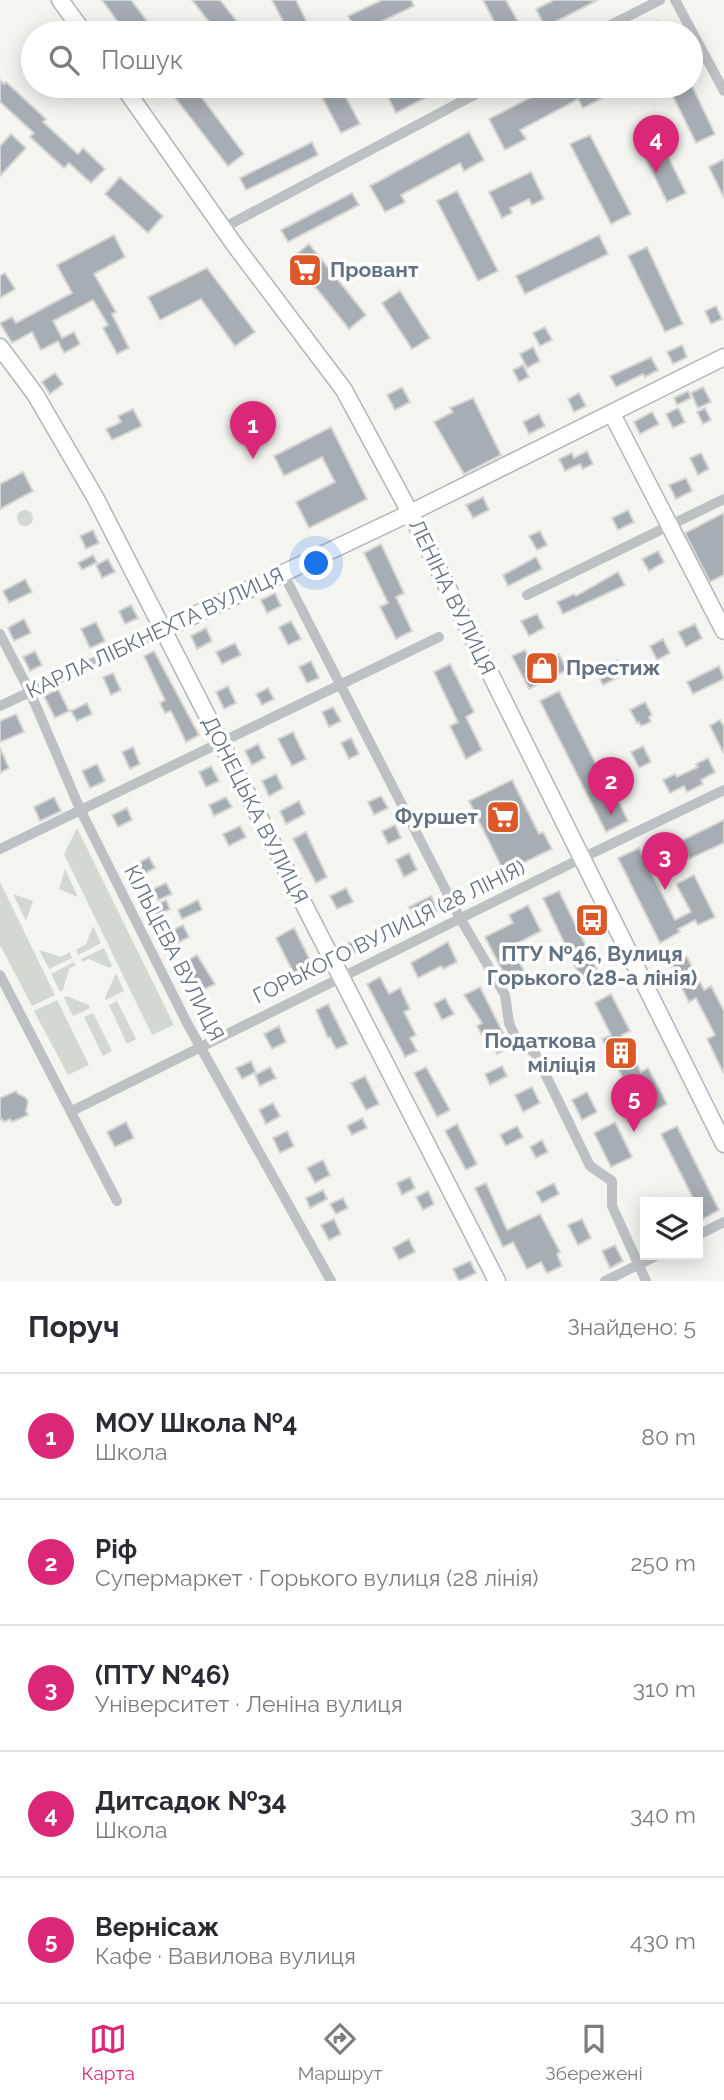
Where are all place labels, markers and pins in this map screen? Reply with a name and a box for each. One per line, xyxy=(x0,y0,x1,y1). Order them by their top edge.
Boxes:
pin: 4 xyxy=(633,115,679,173)
supermarket icon: Провант xyxy=(286,251,324,289)
place label: Провант xyxy=(330,257,419,282)
pin: 1 xyxy=(230,401,276,459)
shop icon: Престиж xyxy=(523,649,561,687)
place label: Престиж xyxy=(566,655,660,680)
pin: 2 xyxy=(588,757,634,815)
supermarket icon: Фуршет xyxy=(484,798,522,836)
place label: Фуршет xyxy=(395,804,479,829)
pin: 3 xyxy=(642,832,688,890)
bus stop icon: ПТУ №46, Вулиця Горького (28-а лінія) xyxy=(573,901,611,939)
place label: ПТУ №46, Вулиця Горького (28-а лінія) xyxy=(487,941,697,990)
place label: Податкова міліція xyxy=(484,1028,596,1077)
building icon: Податкова міліція xyxy=(602,1034,640,1072)
pin: 5 xyxy=(611,1074,657,1132)

